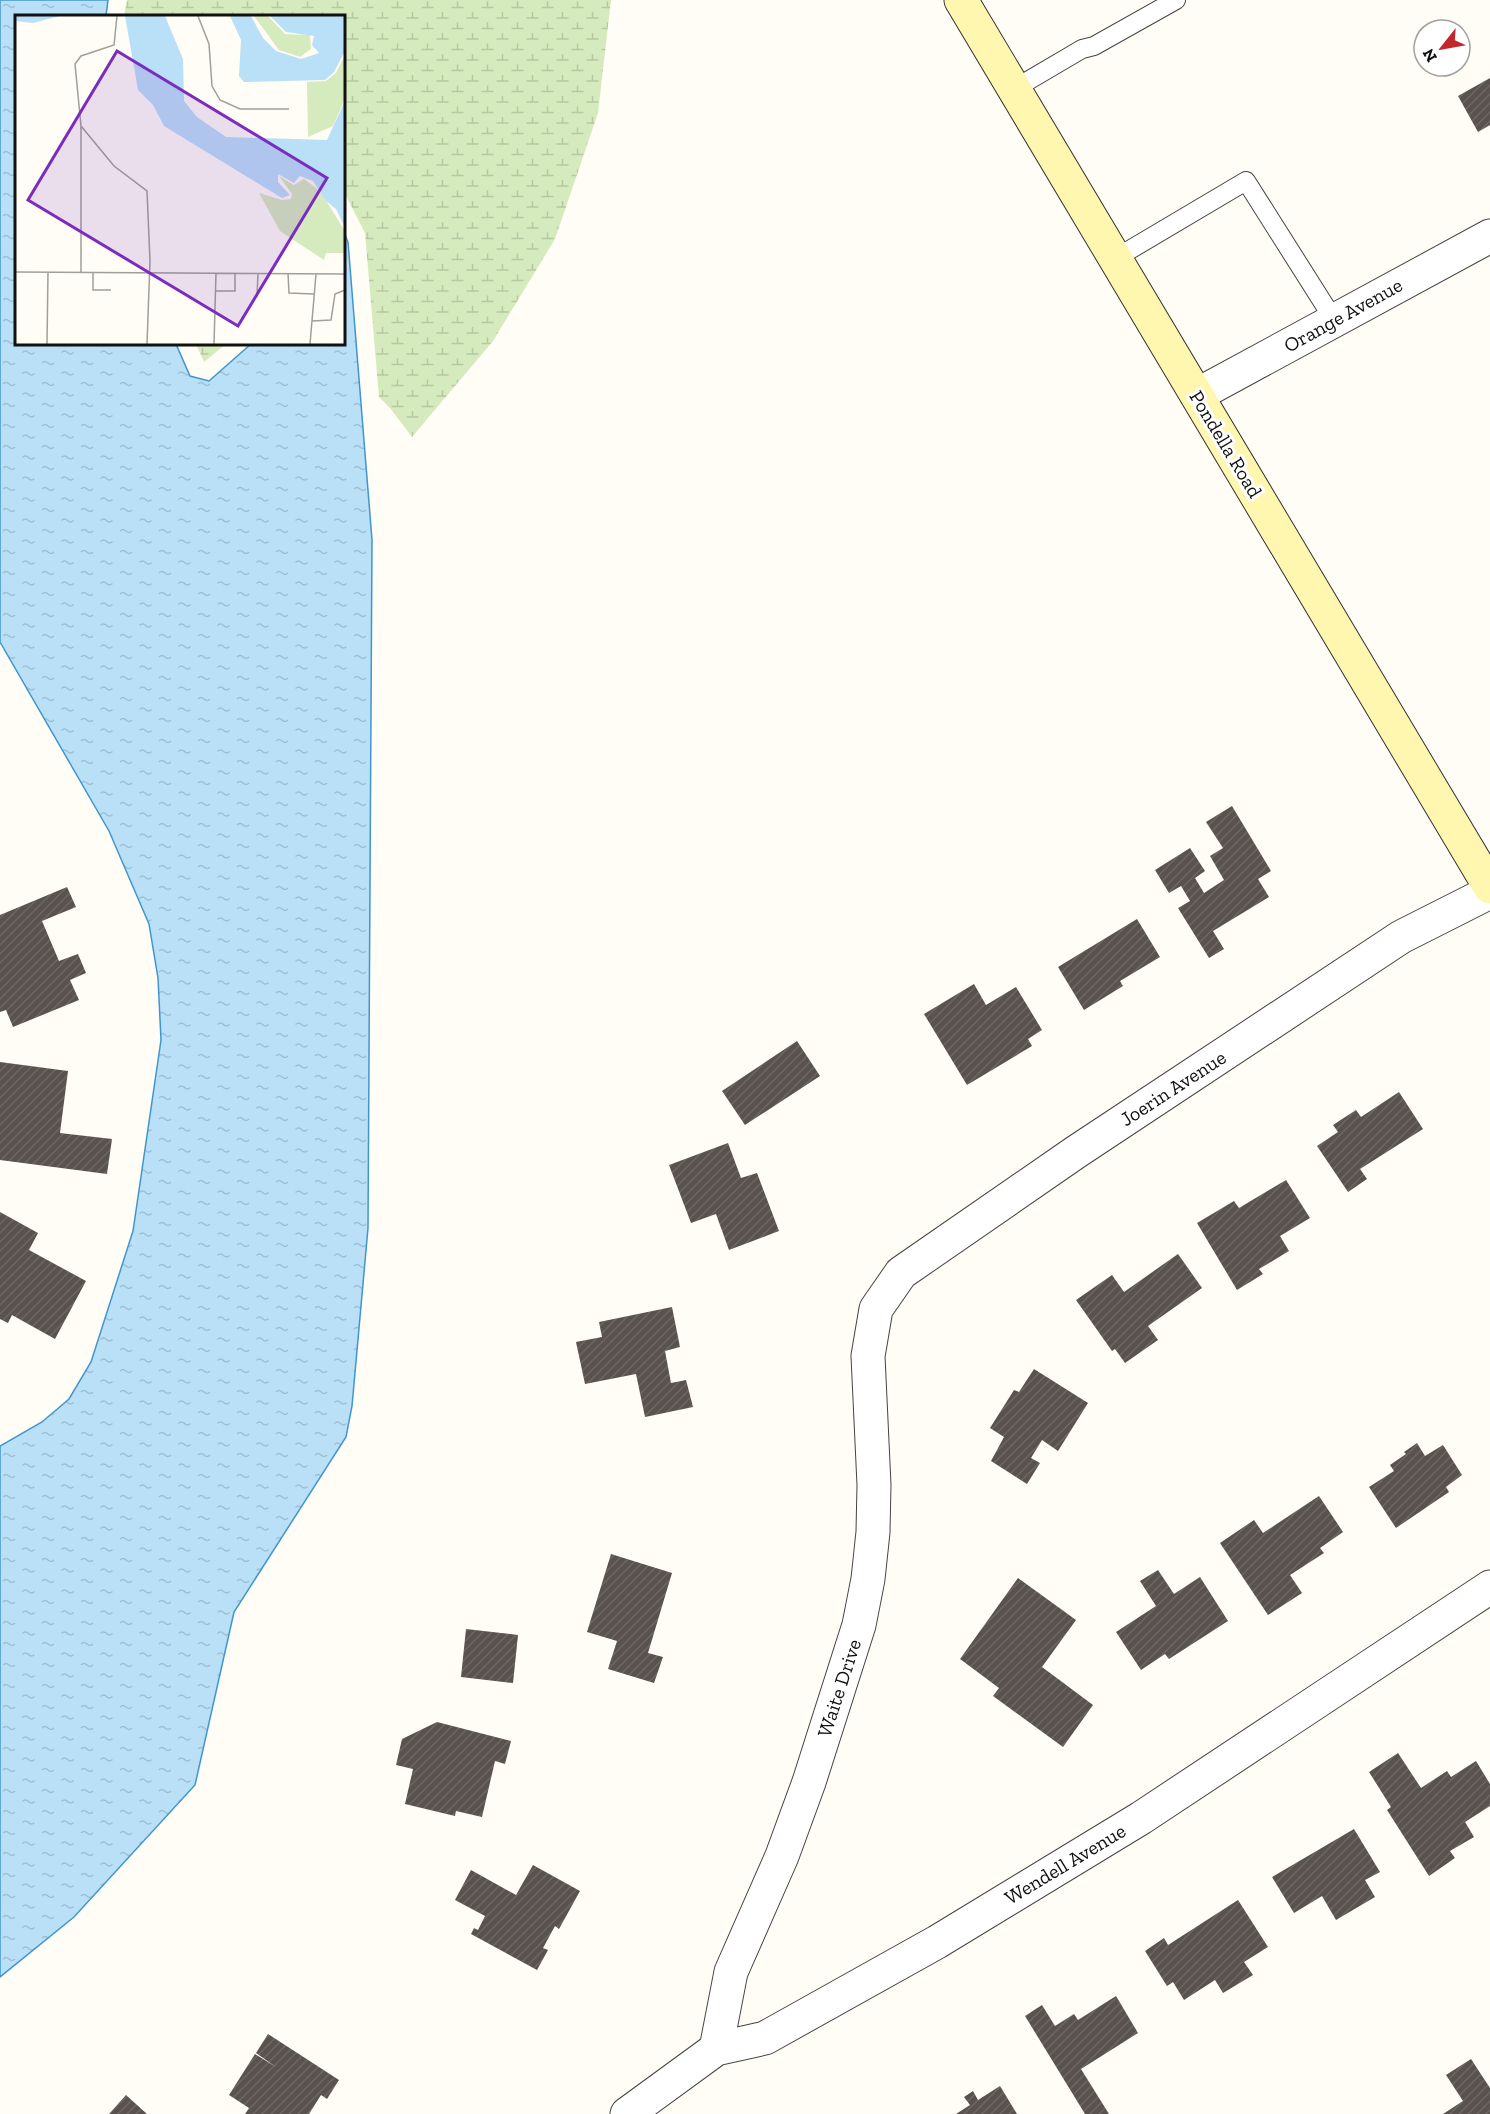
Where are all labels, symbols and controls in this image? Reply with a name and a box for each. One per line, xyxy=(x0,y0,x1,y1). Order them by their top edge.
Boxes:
inset map xyxy=(15,15,345,345)
north arrow xyxy=(1412,18,1472,78)
text: N xyxy=(1418,45,1441,66)
street label: Orange Avenue xyxy=(1280,273,1406,357)
street label: Pondella Road xyxy=(1185,386,1267,502)
street label: Joerin Avenue xyxy=(1116,1045,1230,1131)
street label: Waite Drive xyxy=(812,1636,866,1740)
street label: Wendell Avenue xyxy=(1000,1818,1130,1910)

